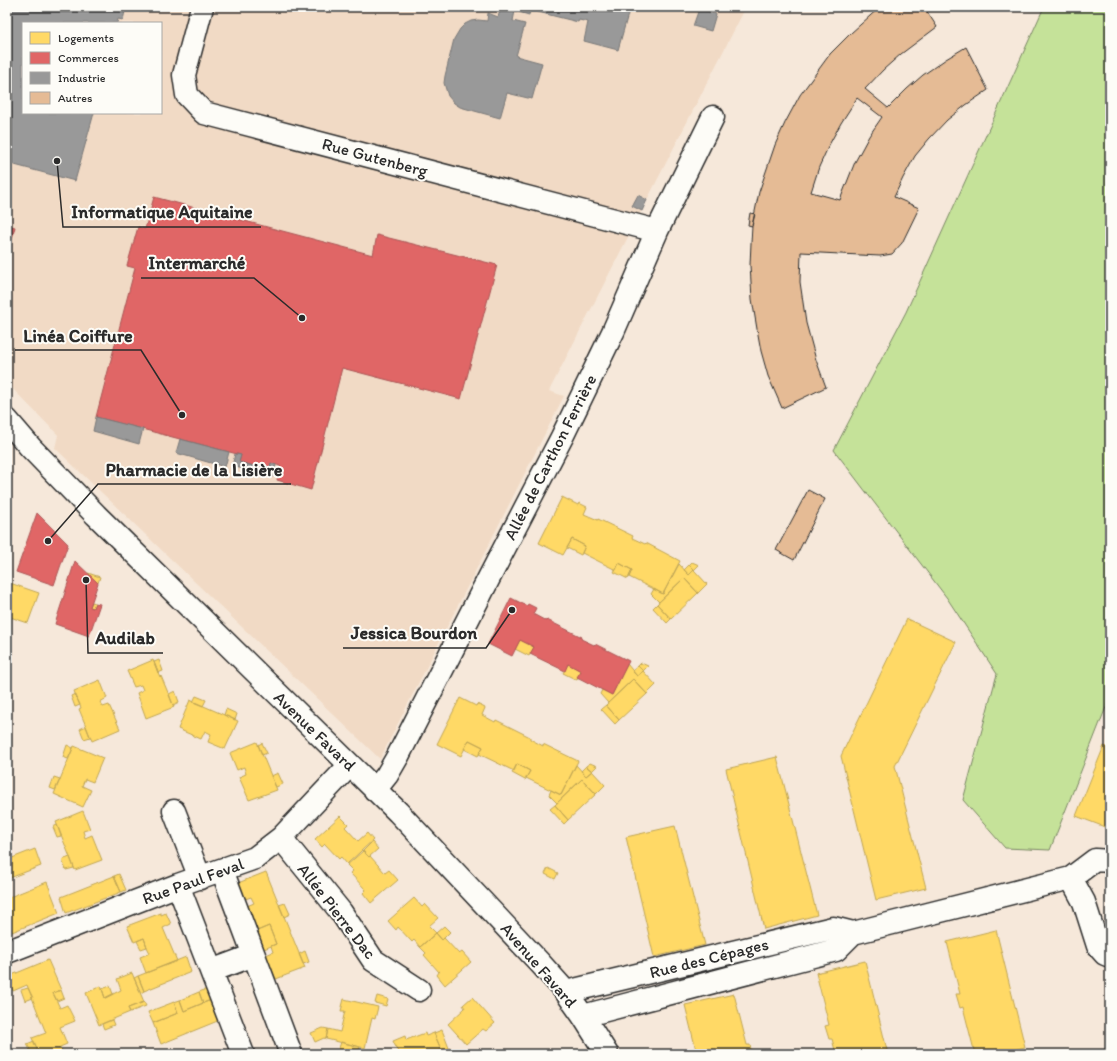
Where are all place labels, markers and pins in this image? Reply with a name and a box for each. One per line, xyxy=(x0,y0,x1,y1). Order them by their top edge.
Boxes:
callout: Informatique Aquitaine xyxy=(63,197,261,227)
callout: Intermarché xyxy=(141,248,254,278)
callout: Linéa Coiffure xyxy=(15,320,141,350)
callout: Pharmacie de la Lisière xyxy=(98,454,291,484)
callout: Jessica Bourdon xyxy=(343,618,486,648)
callout: Audilab xyxy=(88,623,163,653)

